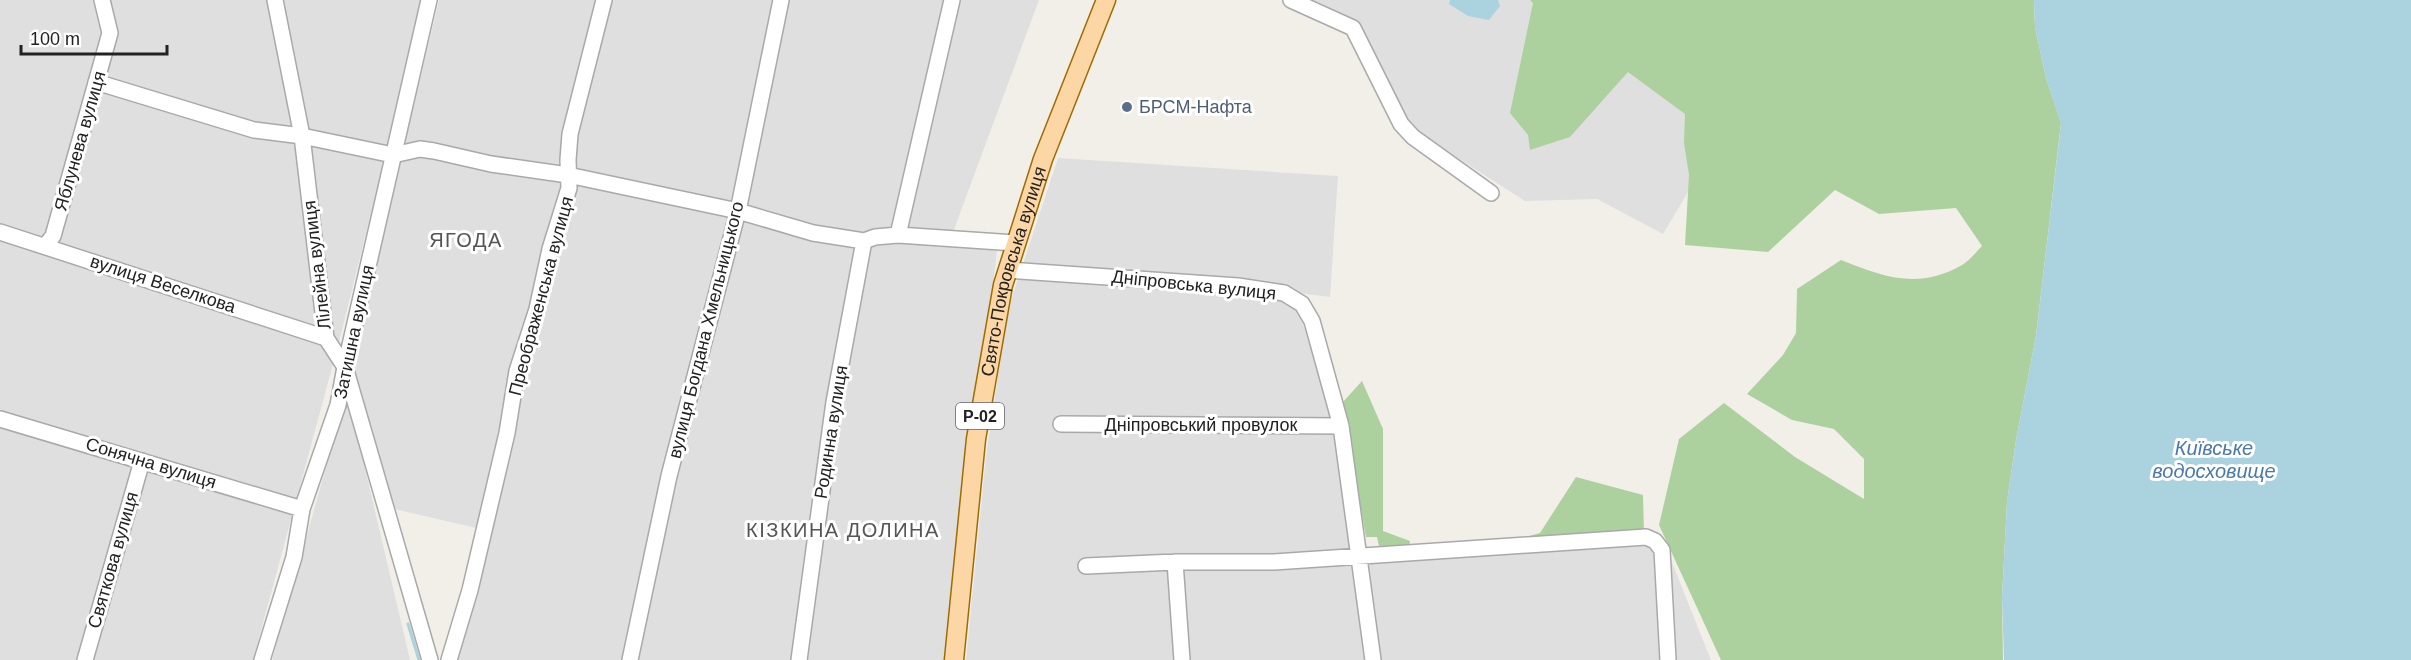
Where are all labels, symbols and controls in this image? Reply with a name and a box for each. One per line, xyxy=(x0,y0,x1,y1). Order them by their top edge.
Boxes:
scale bar xyxy=(21,18,166,56)
text: 100 m xyxy=(30,29,80,49)
street label: Яблунева вулиця xyxy=(50,69,110,213)
place label: БРСМ-Нафта xyxy=(1139,97,1253,117)
marker: БРСМ-Нафта xyxy=(1120,100,1134,114)
street label: Свято-Покровська вулиця xyxy=(977,164,1050,378)
street label: Преображенська вулиця xyxy=(505,194,577,398)
street label: Лілейна вулиця xyxy=(299,199,335,331)
street label: вулиця Богдана Хмельницького xyxy=(664,199,748,461)
district label: ЯГОДА xyxy=(429,229,503,251)
street label: вулиця Веселкова xyxy=(88,251,239,317)
street label: Затишна вулиця xyxy=(330,263,378,401)
street label: Дніпровська вулиця xyxy=(1111,266,1277,304)
street label: Родинна вулиця xyxy=(811,364,851,500)
road number: Р-02 xyxy=(956,403,1004,429)
street label: Дніпровський провулок xyxy=(1105,415,1297,435)
street label: Сонячна вулиця xyxy=(83,434,219,492)
water label: Київське водосховище xyxy=(2152,437,2276,482)
street label: Святкова вулиця xyxy=(84,489,142,631)
district label: КІЗКИНА ДОЛИНА xyxy=(746,519,940,541)

